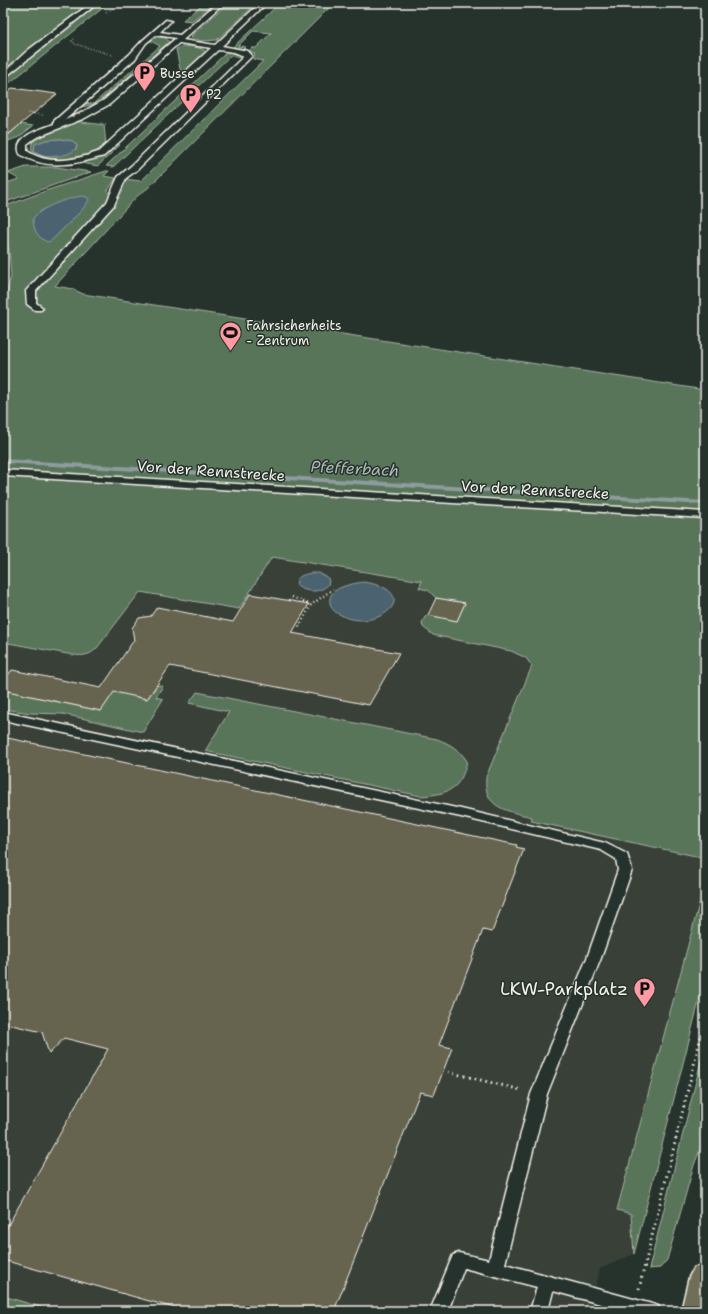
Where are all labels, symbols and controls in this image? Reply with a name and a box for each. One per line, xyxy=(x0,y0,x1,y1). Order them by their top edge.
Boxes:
parking icon: Busse xyxy=(132,60,158,93)
place label: Busse xyxy=(160,65,195,82)
parking icon: P2 xyxy=(177,81,203,114)
place label: P2 xyxy=(206,86,222,103)
place label: Fahrsicherheits - Zentrum xyxy=(246,317,342,349)
sports icon: Fahrsicherheits - Zentrum xyxy=(217,319,243,352)
street label: Vor der Rennstrecke xyxy=(136,456,286,486)
water label: Pfefferbach xyxy=(310,456,400,481)
street label: Vor der Rennstrecke xyxy=(460,476,610,504)
parking icon: LKW-Parkplatz xyxy=(631,976,657,1009)
place label: LKW-Parkplatz xyxy=(500,977,628,1001)

